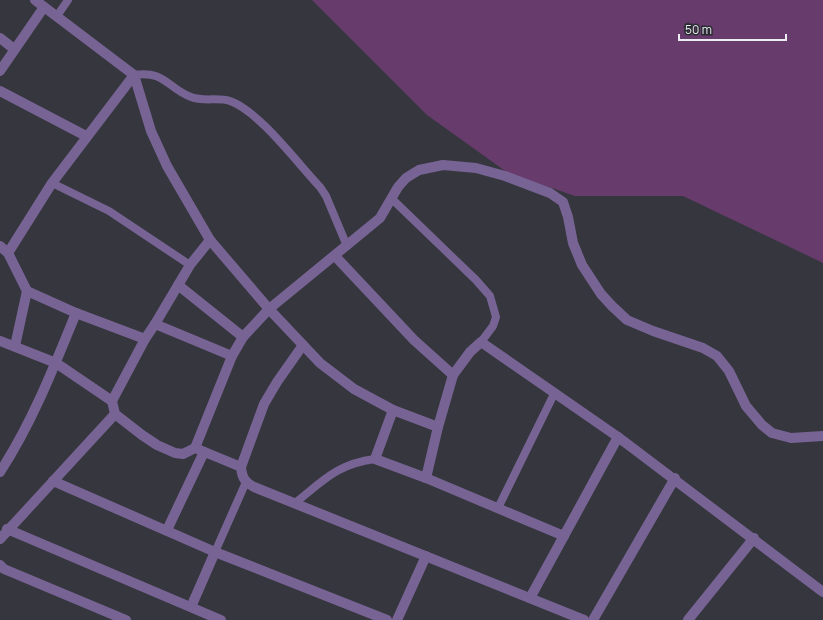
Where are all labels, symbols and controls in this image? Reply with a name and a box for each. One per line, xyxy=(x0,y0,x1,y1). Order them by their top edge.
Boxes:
scale bar xyxy=(679,16,786,42)
text: 50 m xyxy=(685,21,712,38)

